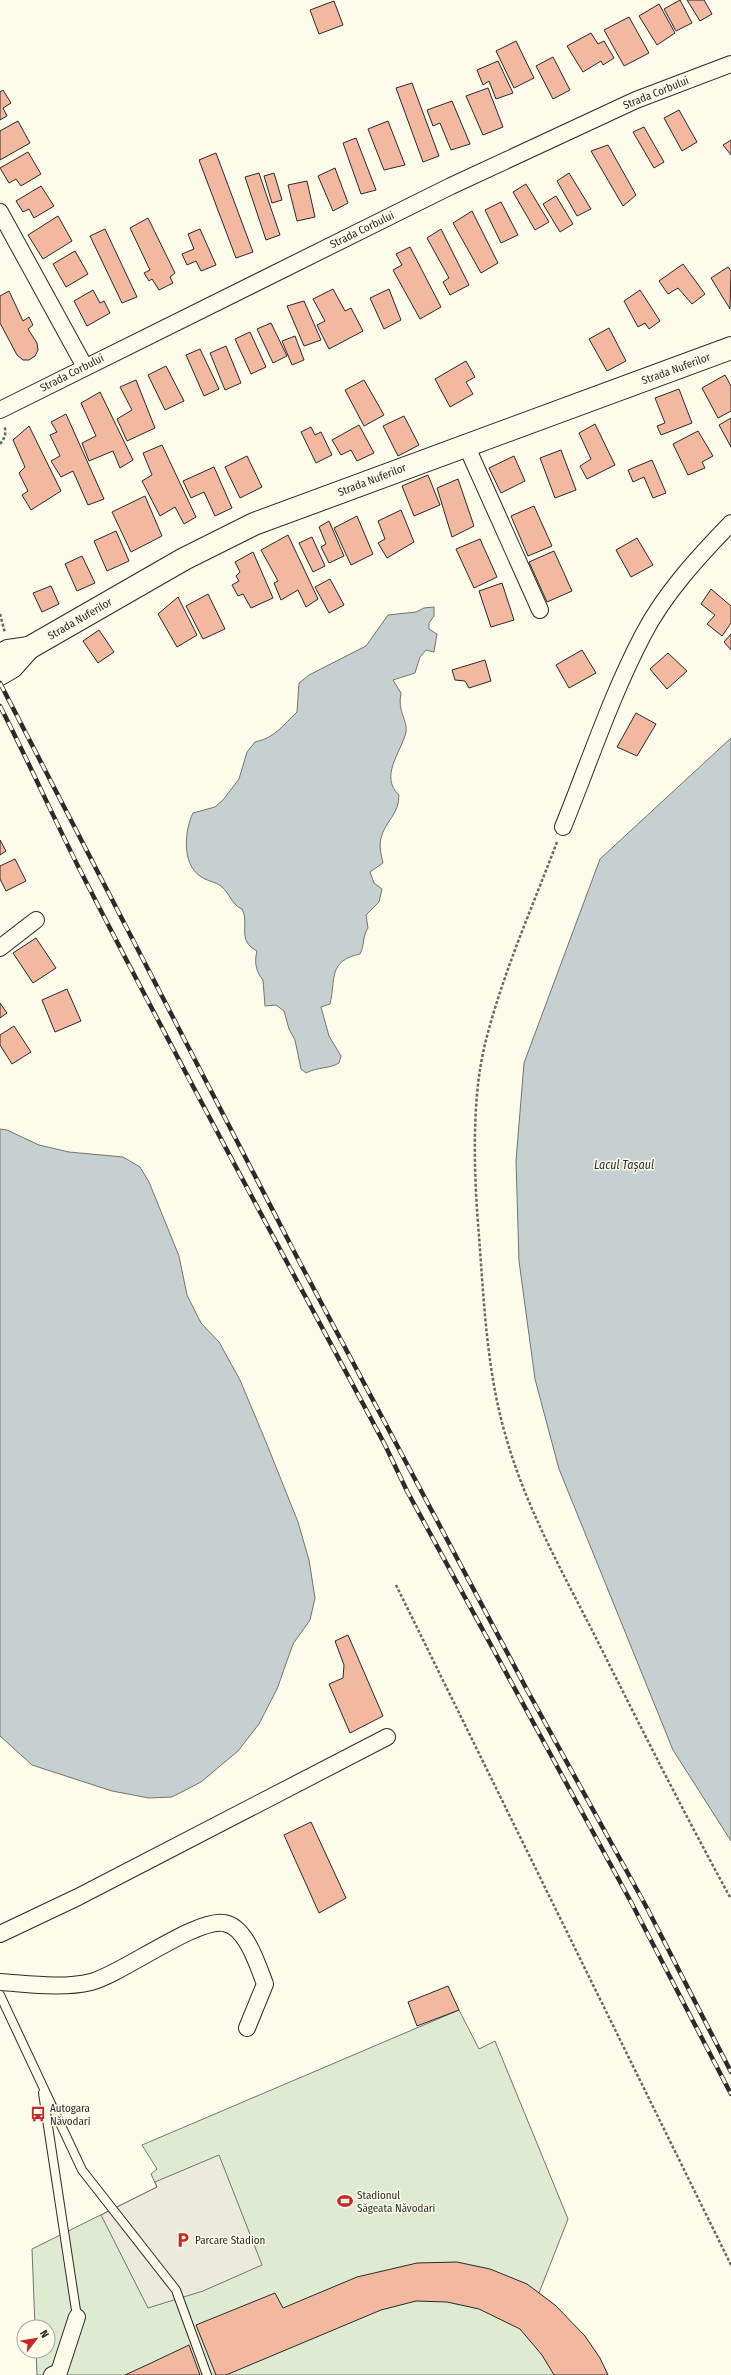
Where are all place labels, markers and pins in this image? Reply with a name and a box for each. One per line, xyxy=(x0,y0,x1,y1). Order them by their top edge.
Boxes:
place label: Autogara Năvodari xyxy=(50,2102,91,2128)
bus stop icon: Autogara Năvodari xyxy=(29,2105,47,2123)
place label: Stadionul Săgeata Năvodari xyxy=(357,2189,436,2215)
sports icon: Stadionul Săgeata Năvodari xyxy=(336,2192,354,2210)
parking icon: Parcare Stadion xyxy=(174,2231,192,2249)
place label: Parcare Stadion xyxy=(195,2234,265,2247)

